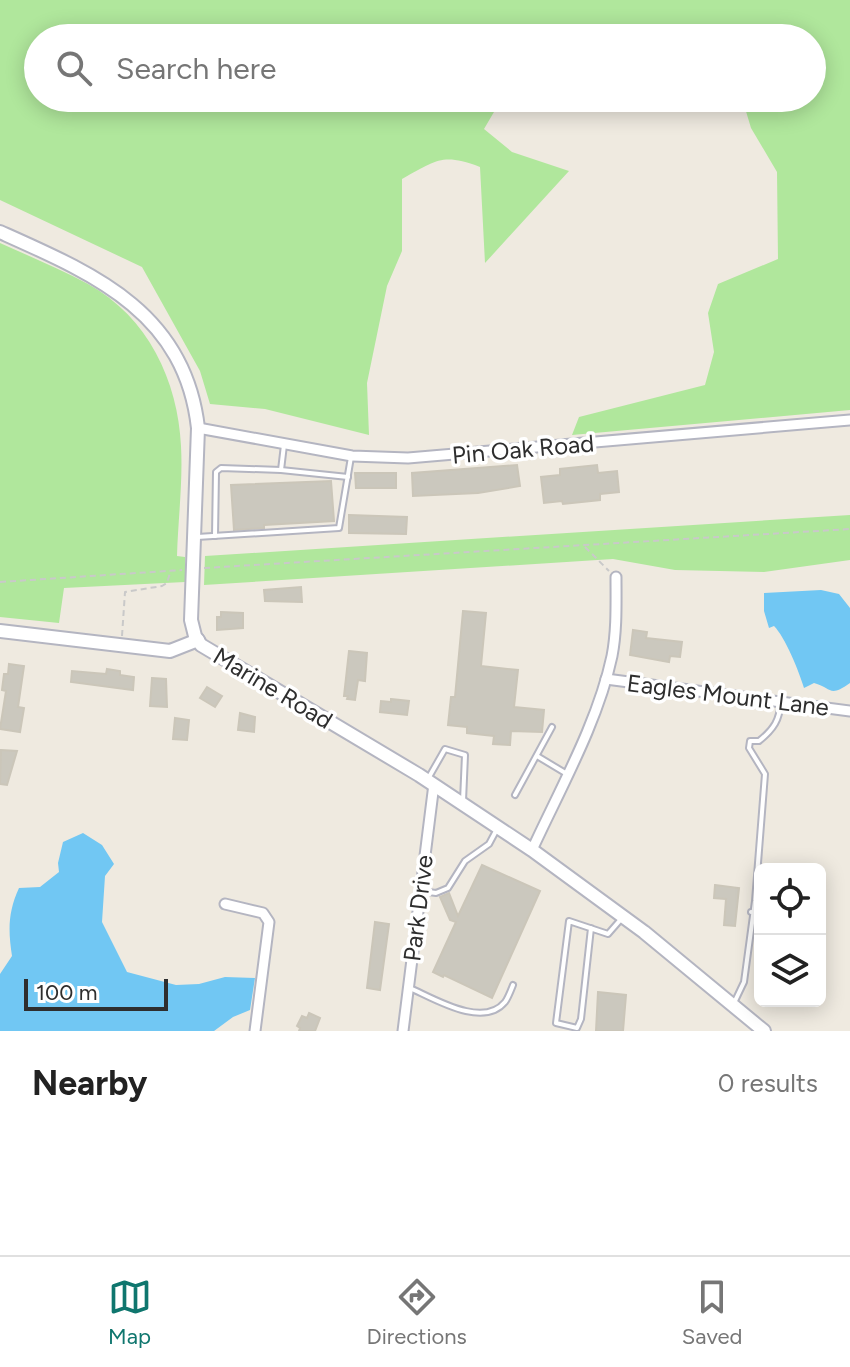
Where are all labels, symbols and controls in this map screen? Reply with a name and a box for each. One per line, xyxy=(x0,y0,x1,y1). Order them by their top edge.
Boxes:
search box xyxy=(24,24,826,112)
icon: search xyxy=(52,46,96,90)
text: Search here xyxy=(116,50,276,87)
street label: Pin Oak Road xyxy=(451,428,595,470)
street label: Marine Road xyxy=(208,641,338,735)
street label: Eagles Mount Lane xyxy=(625,668,831,722)
street label: Park Drive xyxy=(397,853,439,963)
map controls xyxy=(754,863,826,1007)
button: locate xyxy=(754,863,826,935)
button: layers xyxy=(754,935,826,1007)
scale bar xyxy=(24,975,168,1011)
text: 100 m xyxy=(36,979,97,1006)
text: Nearby xyxy=(32,1063,147,1104)
text: 0 results xyxy=(718,1067,818,1099)
tab: Map xyxy=(108,1275,152,1350)
tab: Directions xyxy=(367,1275,467,1350)
tab: Saved xyxy=(682,1275,742,1350)

